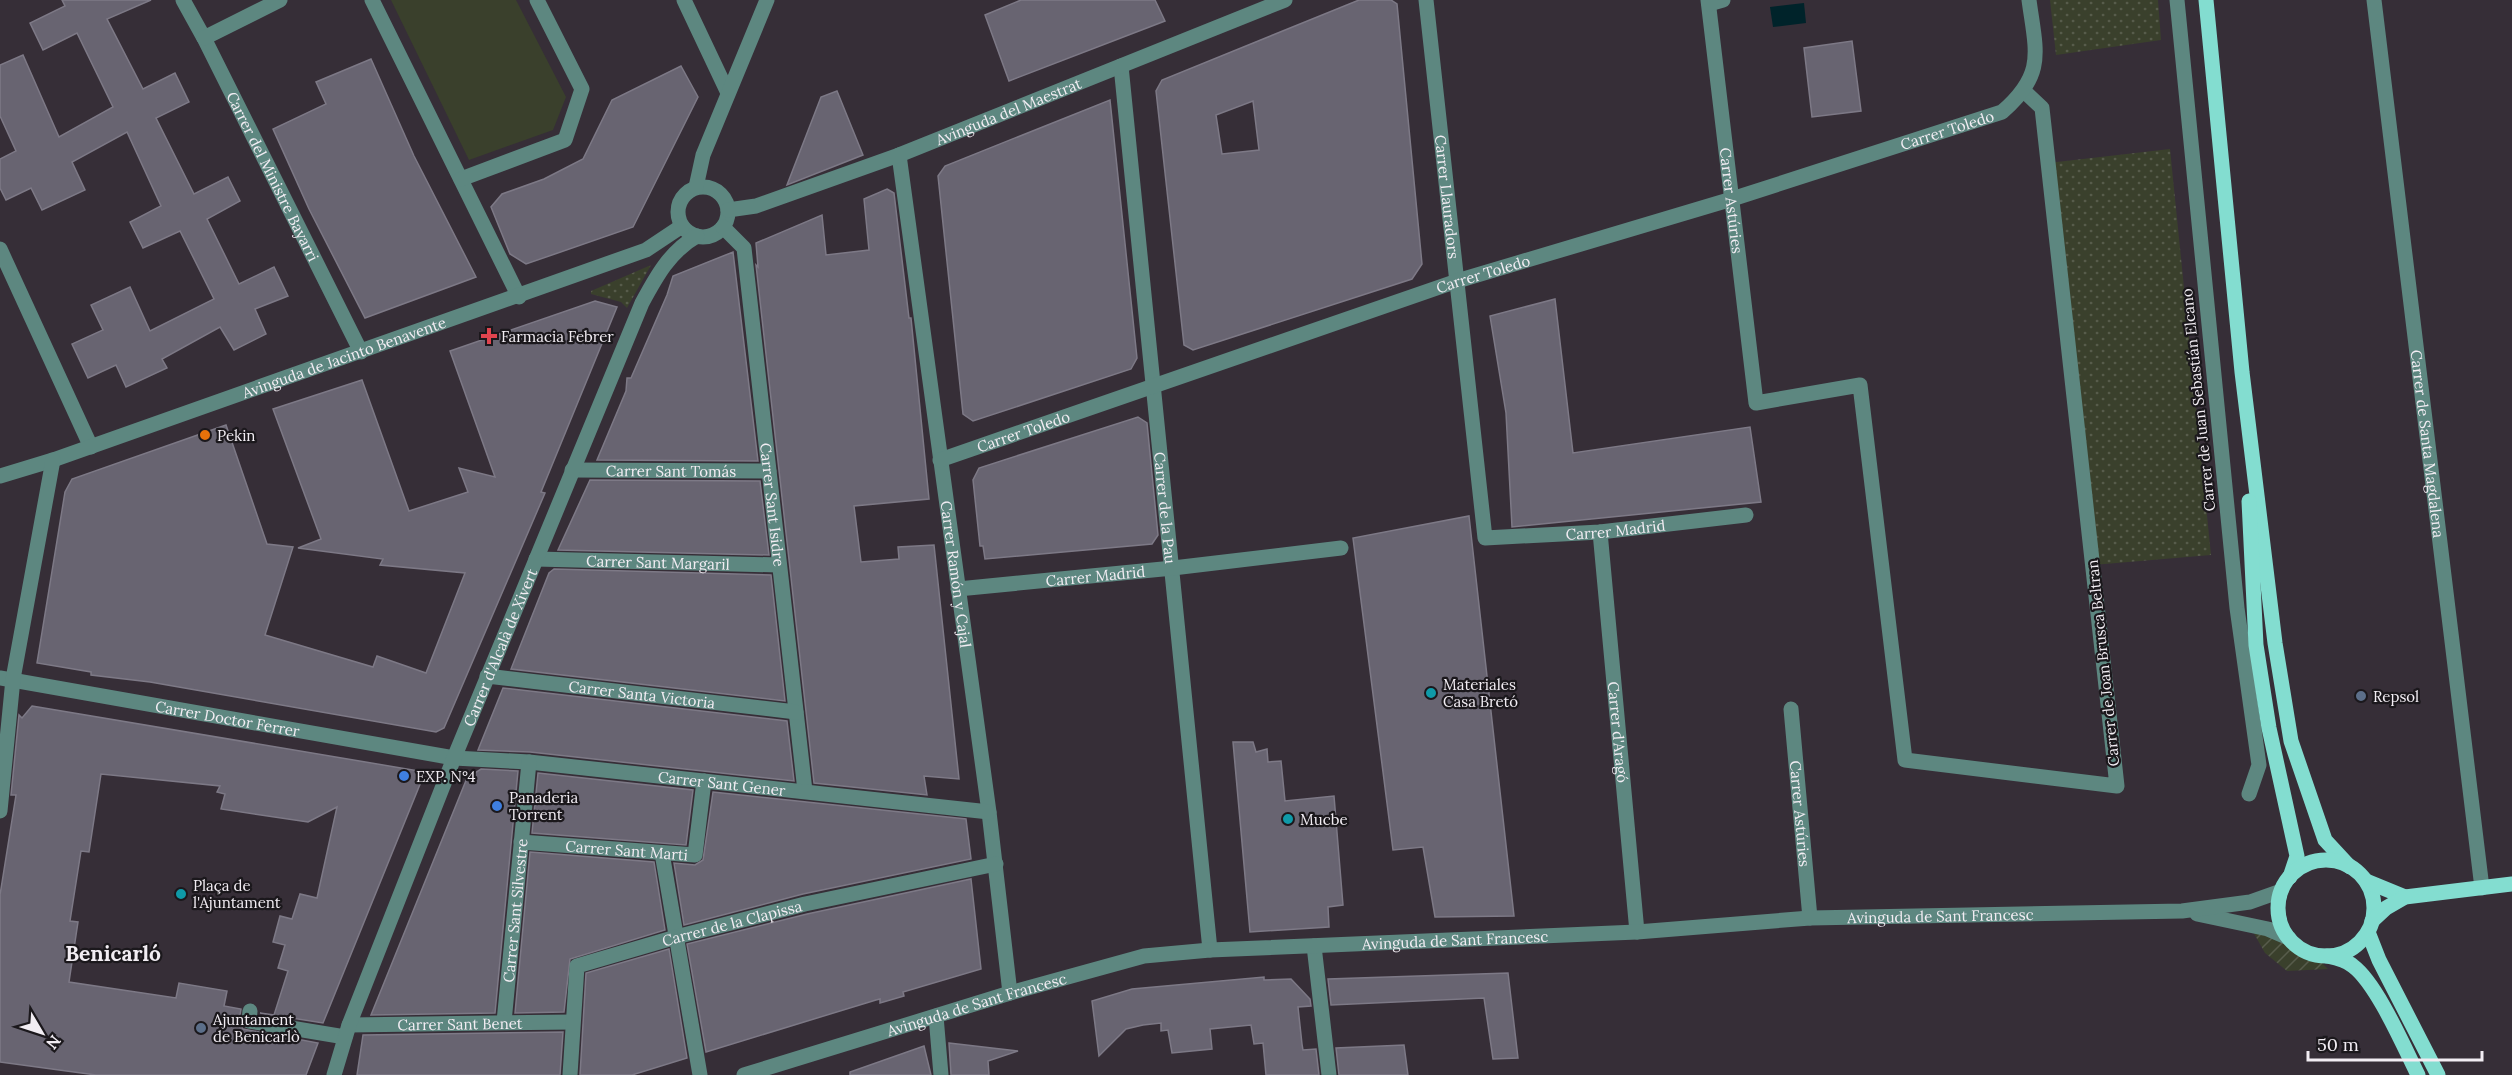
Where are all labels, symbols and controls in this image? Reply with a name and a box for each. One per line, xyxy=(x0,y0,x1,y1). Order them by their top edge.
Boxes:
street label: Avinguda del Maestrat xyxy=(932,73,1084,149)
street label: Carrer del Ministre Bayarri xyxy=(223,88,324,264)
street label: Carrer Toledo xyxy=(1898,106,1996,154)
street label: Carrer Llauradors xyxy=(1431,134,1464,260)
street label: Carrer Astúries xyxy=(1716,146,1748,255)
street label: Carrer Toledo xyxy=(1433,250,1532,297)
street label: Carrer de Juan Sebastián Elcano xyxy=(2177,287,2219,512)
street label: Avinguda de Jacinto Benavente xyxy=(239,312,448,402)
place label: Farmacia Febrer xyxy=(501,327,614,346)
marker: Farmacia Febrer xyxy=(482,329,496,343)
street label: Carrer de Santa Magdalena xyxy=(2407,349,2449,539)
street label: Carrer Toledo xyxy=(974,406,1072,456)
place label: Pekin xyxy=(217,426,255,445)
marker: Pekin xyxy=(198,428,212,442)
street label: Carrer Sant Isidre xyxy=(756,442,789,568)
street label: Carrer de la Pau xyxy=(1150,451,1181,565)
street label: Carrer Sant Tomás xyxy=(606,461,736,480)
street label: Carrer Ramón y Cajal xyxy=(937,499,976,649)
street label: Carrer Madrid xyxy=(1565,515,1666,543)
street label: Carrer Sant Margaril xyxy=(586,551,730,573)
street label: Carrer de Joan Brusca Beltran xyxy=(2083,559,2123,767)
street label: Carrer Madrid xyxy=(1045,561,1146,590)
street label: Carrer d'Alcalà de Xivert xyxy=(459,565,541,729)
place label: Materiales Casa Bretó xyxy=(1443,675,1518,711)
street label: Carrer Santa Victoria xyxy=(568,676,716,712)
street label: Carrer d'Aragó xyxy=(1604,681,1633,784)
marker: Materiales Casa Bretó xyxy=(1424,686,1438,700)
place label: Repsol xyxy=(2373,687,2419,706)
marker: Repsol xyxy=(2354,689,2368,703)
street label: Carrer Doctor Ferrer xyxy=(154,696,302,740)
street label: Carrer Astúries xyxy=(1786,760,1815,868)
place label: EXP. N°4 xyxy=(416,767,476,786)
street label: Carrer Sant Gener xyxy=(657,767,787,799)
marker: EXP. N°4 xyxy=(397,769,411,783)
place label: Panaderia Torrent xyxy=(509,788,578,824)
marker: Panaderia Torrent xyxy=(490,799,504,813)
place label: Mucbe xyxy=(1300,810,1348,829)
marker: Mucbe xyxy=(1281,812,1295,826)
street label: Carrer Sant Marti xyxy=(565,836,689,864)
street label: Carrer Sant Silvestre xyxy=(498,838,531,983)
place label: Plaça de l'Ajuntament xyxy=(193,876,281,912)
marker: Plaça de l'Ajuntament xyxy=(174,887,188,901)
street label: Carrer de la Clapissa xyxy=(660,896,804,950)
street label: Avinguda de Sant Francesc xyxy=(1846,904,2034,927)
street label: Avinguda de Sant Francesc xyxy=(1361,926,1549,953)
district label: Benicarló xyxy=(65,940,161,967)
street label: Avinguda de Sant Francesc xyxy=(883,968,1068,1040)
north arrow xyxy=(12,1003,72,1063)
place label: Ajuntament de Benicarlò xyxy=(212,1010,300,1046)
street label: Carrer Sant Benet xyxy=(397,1013,523,1034)
marker: Ajuntament de Benicarlò xyxy=(194,1021,208,1035)
scale bar xyxy=(2308,1024,2482,1062)
text: N xyxy=(42,1031,65,1054)
text: 50 m xyxy=(2317,1033,2359,1056)

